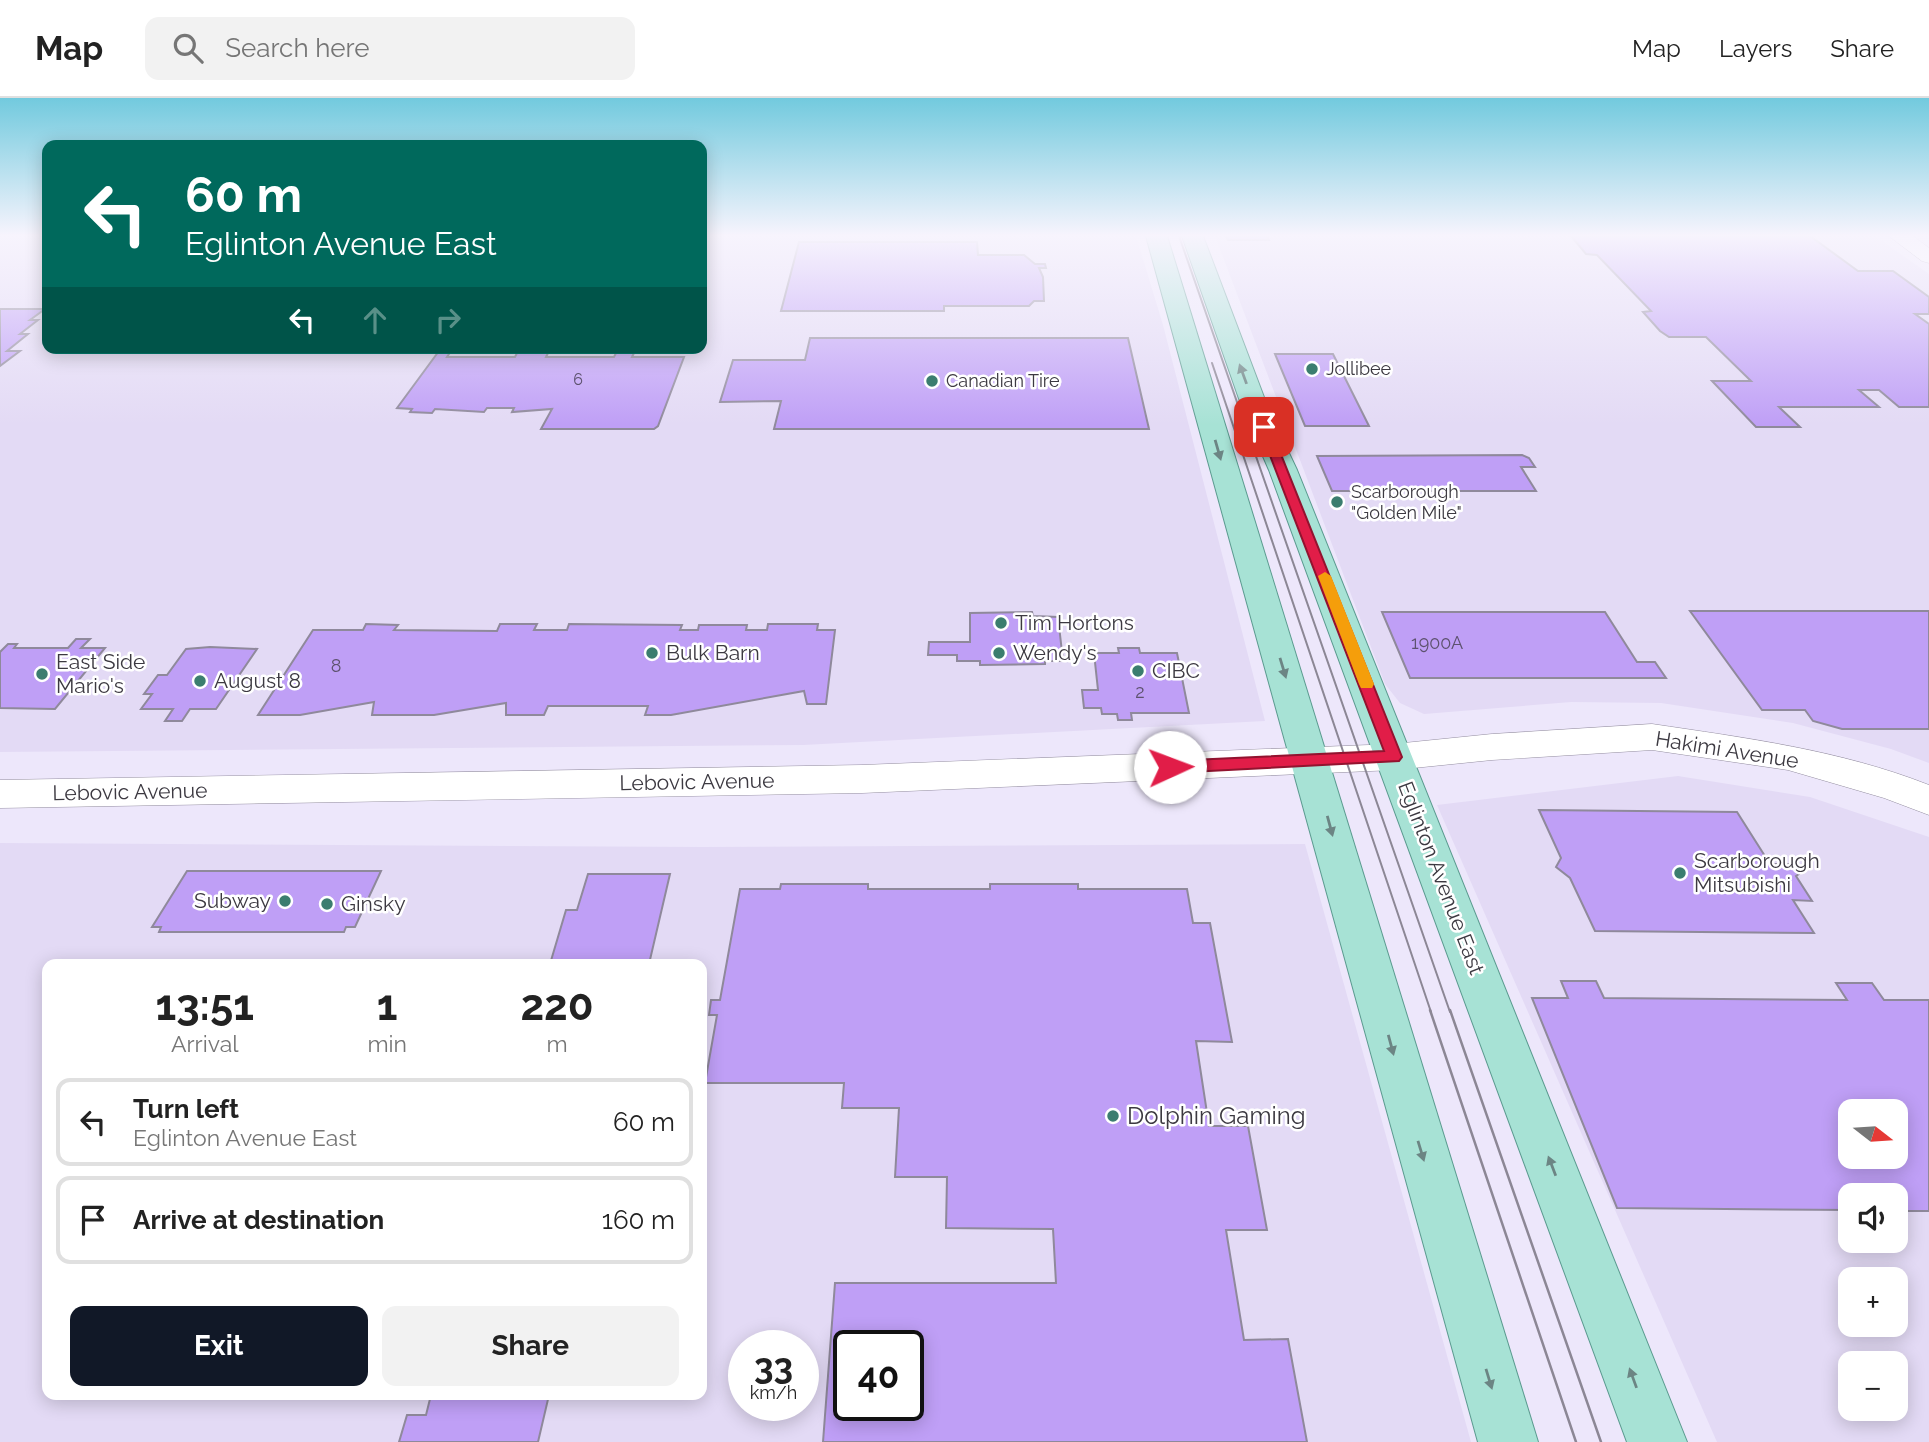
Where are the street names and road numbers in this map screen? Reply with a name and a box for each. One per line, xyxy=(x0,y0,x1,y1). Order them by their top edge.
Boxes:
street label: Hakimi Avenue xyxy=(1654,726,1801,773)
street label: Lebovic Avenue xyxy=(619,768,775,795)
street label: Lebovic Avenue xyxy=(52,778,208,805)
street label: Eglinton Avenue East xyxy=(1393,778,1490,978)

